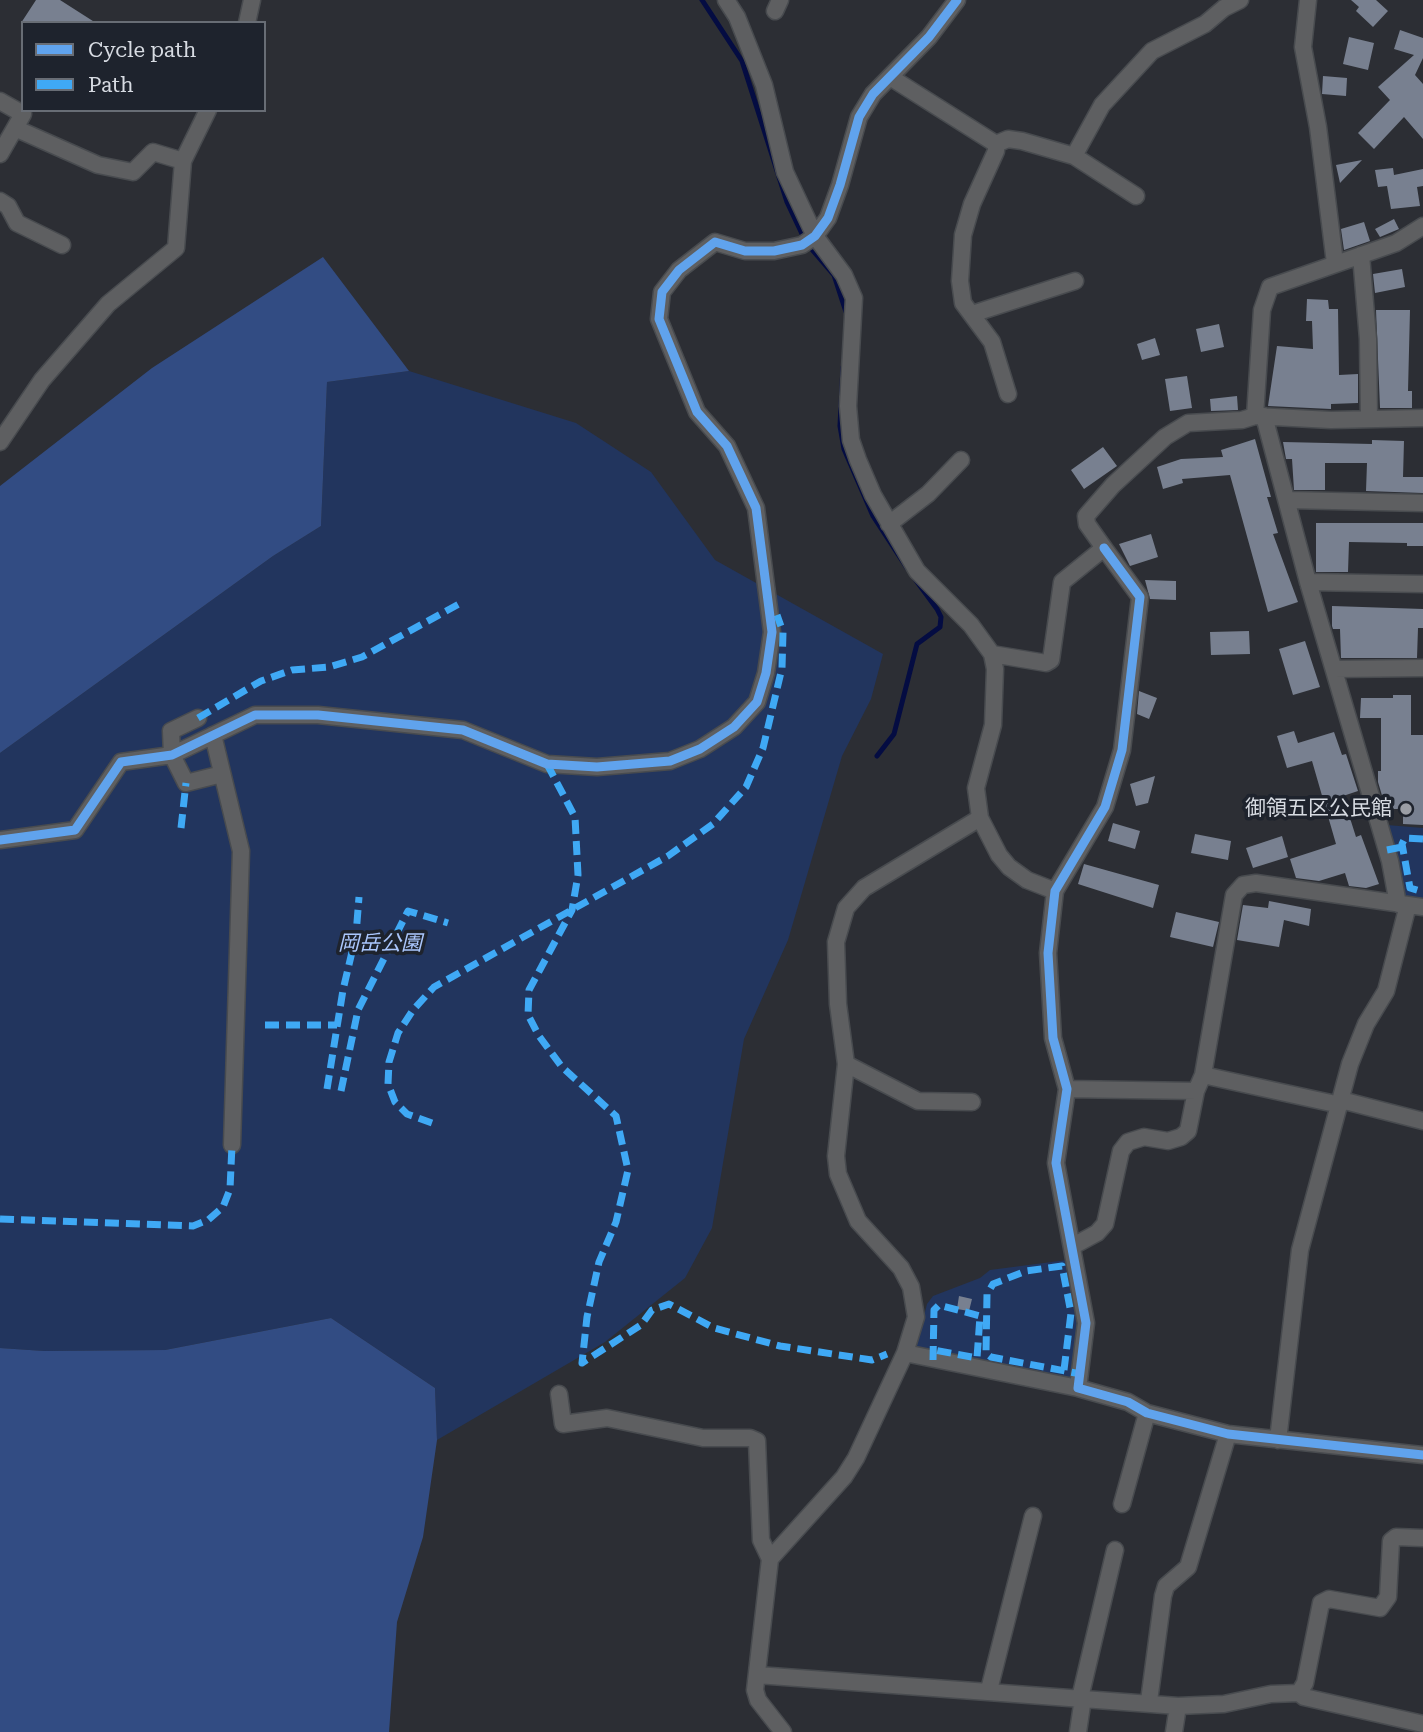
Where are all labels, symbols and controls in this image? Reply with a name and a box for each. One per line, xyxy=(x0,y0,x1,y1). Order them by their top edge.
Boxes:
legend xyxy=(21,21,266,112)
text: Cycle path xyxy=(88,38,196,62)
text: Path xyxy=(88,73,134,97)
place label: 御領五区公民館 xyxy=(1245,796,1392,822)
marker: 御領五区公民館 xyxy=(1398,801,1414,817)
park label: 岡岳公園 xyxy=(338,931,422,957)

